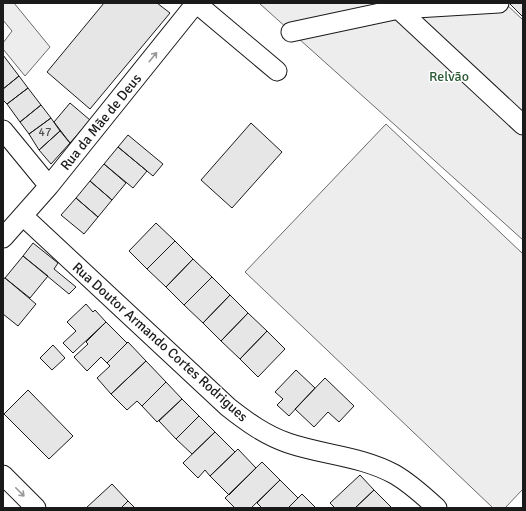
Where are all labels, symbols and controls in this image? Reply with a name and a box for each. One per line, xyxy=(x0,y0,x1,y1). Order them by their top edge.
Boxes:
one-way arrow xyxy=(148,52,157,63)
park label: Relvão xyxy=(429,68,469,85)
street label: Rua da Mãe de Deus xyxy=(57,70,145,174)
house number: 47 xyxy=(39,125,51,140)
street label: Rua Doutor Armando Cortes Rodrigues xyxy=(69,259,251,425)
one-way arrow xyxy=(15,487,25,497)

